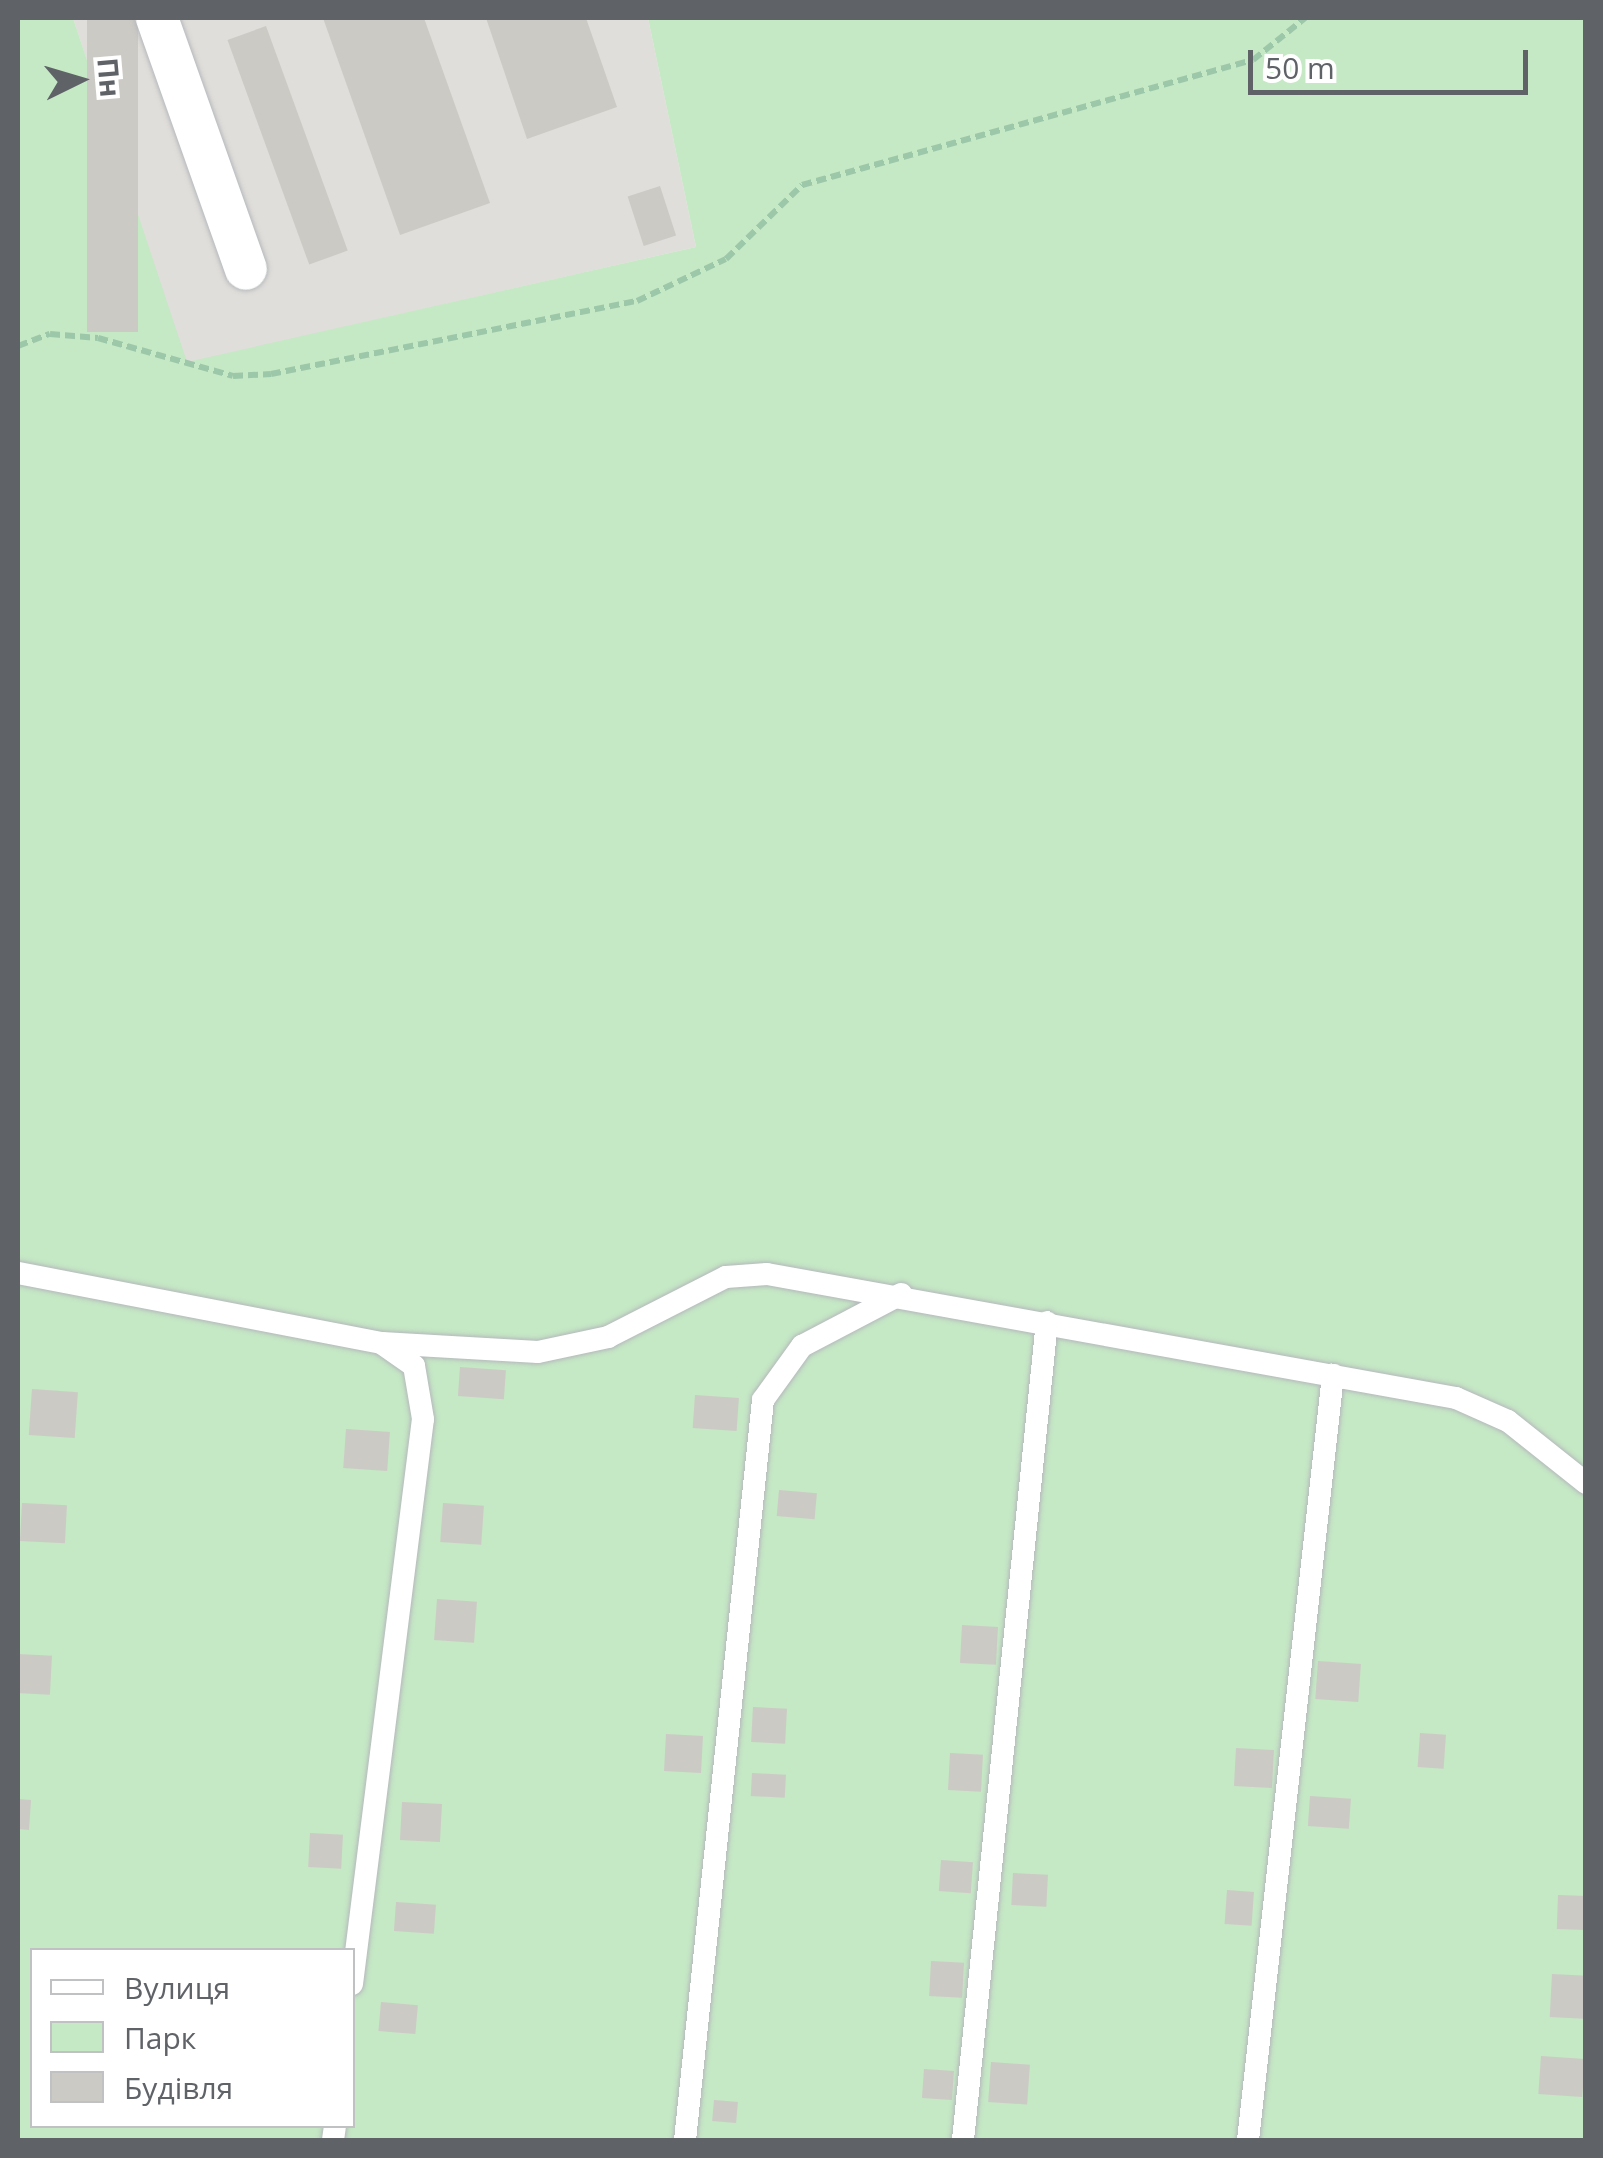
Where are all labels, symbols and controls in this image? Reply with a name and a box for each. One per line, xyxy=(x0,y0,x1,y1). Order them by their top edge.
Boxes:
north arrow xyxy=(30,30,130,130)
scale bar xyxy=(1253,30,1533,92)
text: 50 m xyxy=(1265,47,1335,88)
text: Пн xyxy=(89,56,131,99)
legend xyxy=(30,1948,355,2128)
text: Вулиця xyxy=(124,1967,230,2008)
text: Парк xyxy=(124,2017,196,2058)
text: Будівля xyxy=(124,2067,233,2108)

